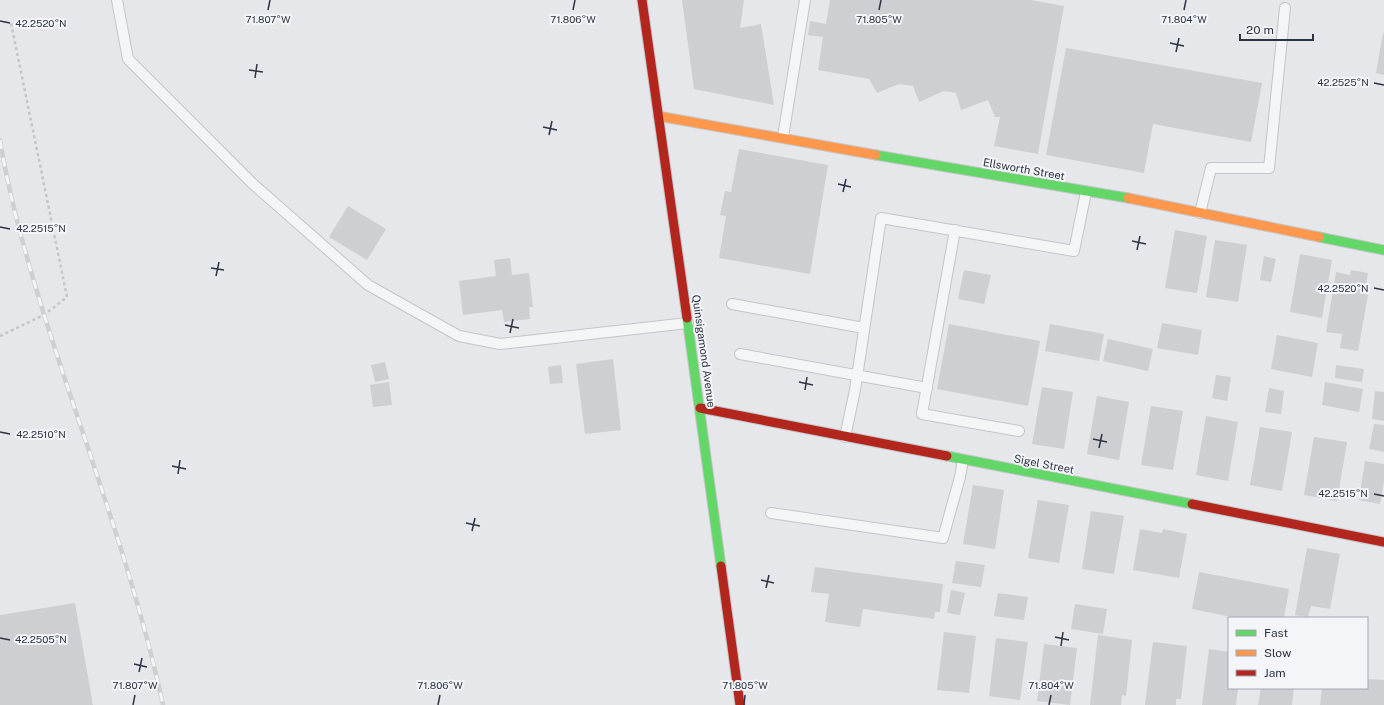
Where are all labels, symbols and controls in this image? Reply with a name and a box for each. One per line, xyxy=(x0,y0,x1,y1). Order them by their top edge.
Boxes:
text: 71.807°W xyxy=(245,13,291,25)
text: 71.806°W xyxy=(550,13,596,25)
text: 71.805°W xyxy=(856,13,902,25)
text: 71.804°W xyxy=(1161,13,1207,25)
scale bar xyxy=(1240,16,1313,42)
text: 42.2520°N xyxy=(15,17,67,29)
text: 20 m xyxy=(1246,23,1274,37)
text: 42.2525°N xyxy=(1317,76,1369,88)
street label: Ellsworth Street xyxy=(982,156,1066,182)
text: 42.2515°N xyxy=(16,222,66,234)
text: 42.2520°N xyxy=(1317,282,1369,294)
street label: Quinsigamond Avenue xyxy=(690,294,718,408)
text: 42.2510°N xyxy=(16,428,66,440)
street label: Sigel Street xyxy=(1013,452,1075,476)
text: 42.2515°N xyxy=(1318,487,1368,499)
legend xyxy=(1228,617,1368,689)
text: Fast xyxy=(1264,626,1289,640)
text: 42.2505°N xyxy=(15,633,67,645)
text: Slow xyxy=(1264,646,1292,660)
text: Jam xyxy=(1264,666,1286,680)
text: 71.807°W xyxy=(112,679,158,691)
text: 71.806°W xyxy=(417,679,463,691)
text: 71.805°W xyxy=(722,679,768,691)
text: 71.804°W xyxy=(1028,679,1074,691)

